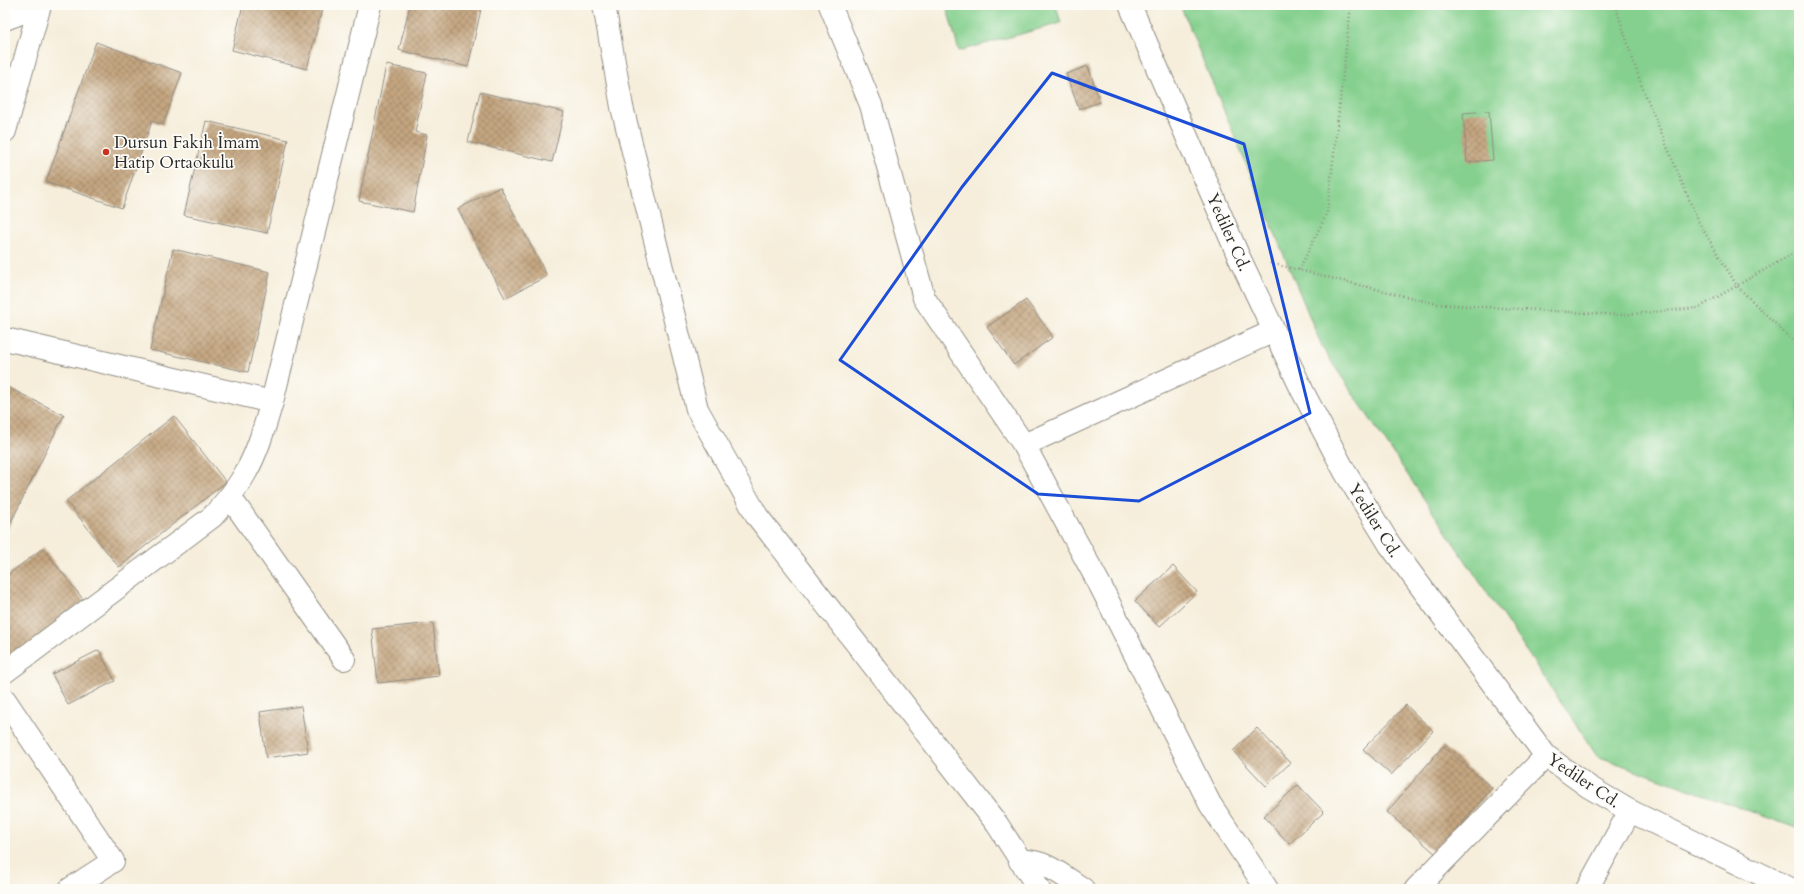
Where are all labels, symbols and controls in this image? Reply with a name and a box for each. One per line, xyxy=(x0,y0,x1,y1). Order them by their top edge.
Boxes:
place label: Dursun Fakıh İmam Hatip Ortaokulu xyxy=(114,131,260,174)
marker: Dursun Fakıh İmam Hatip Ortaokulu xyxy=(101,147,111,157)
street label: Yediler Cd. xyxy=(1201,189,1256,275)
street label: Yediler Cd. xyxy=(1343,479,1406,562)
street label: Yediler Cd. xyxy=(1543,748,1625,813)

